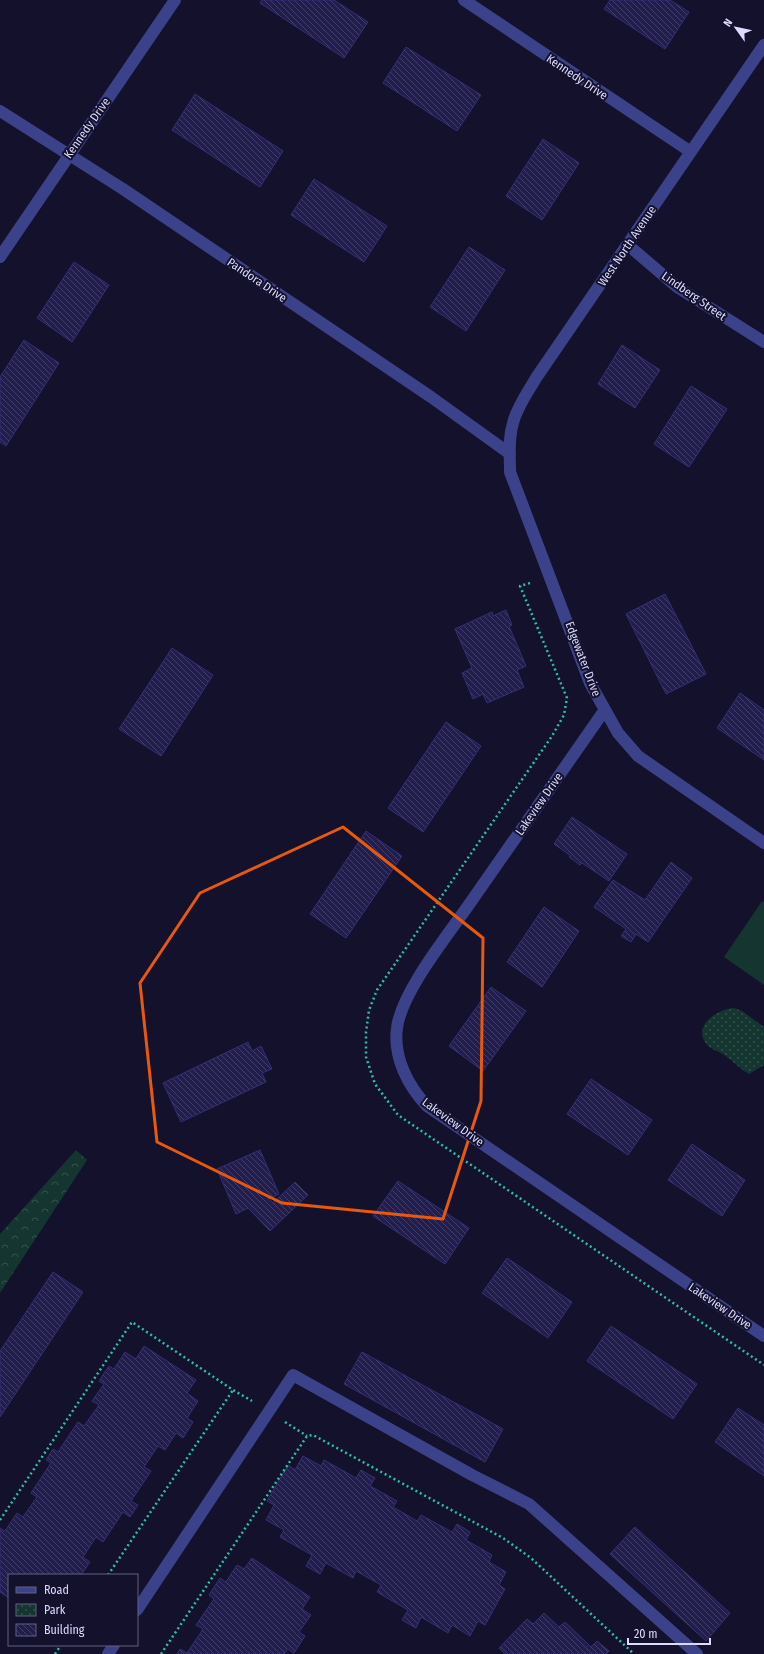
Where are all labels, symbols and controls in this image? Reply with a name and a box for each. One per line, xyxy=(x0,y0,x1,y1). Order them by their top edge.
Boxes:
north arrow xyxy=(716,8,756,48)
text: N xyxy=(721,17,735,29)
street label: Kennedy Drive xyxy=(544,51,610,103)
street label: Kennedy Drive xyxy=(61,95,113,161)
street label: West North Avenue xyxy=(595,203,659,289)
street label: Pandora Drive xyxy=(225,255,289,305)
street label: Lindberg Street xyxy=(659,269,729,323)
street label: Edgewater Drive xyxy=(562,620,604,698)
street label: Lakeview Drive xyxy=(512,770,566,838)
street label: Lakeview Drive xyxy=(419,1095,487,1149)
street label: Lakeview Drive xyxy=(686,1280,754,1332)
legend xyxy=(8,1574,138,1646)
text: Road xyxy=(44,1583,69,1597)
text: Park xyxy=(44,1603,66,1617)
scale bar xyxy=(628,1620,710,1646)
text: Building xyxy=(44,1623,85,1637)
text: 20 m xyxy=(634,1627,658,1641)

